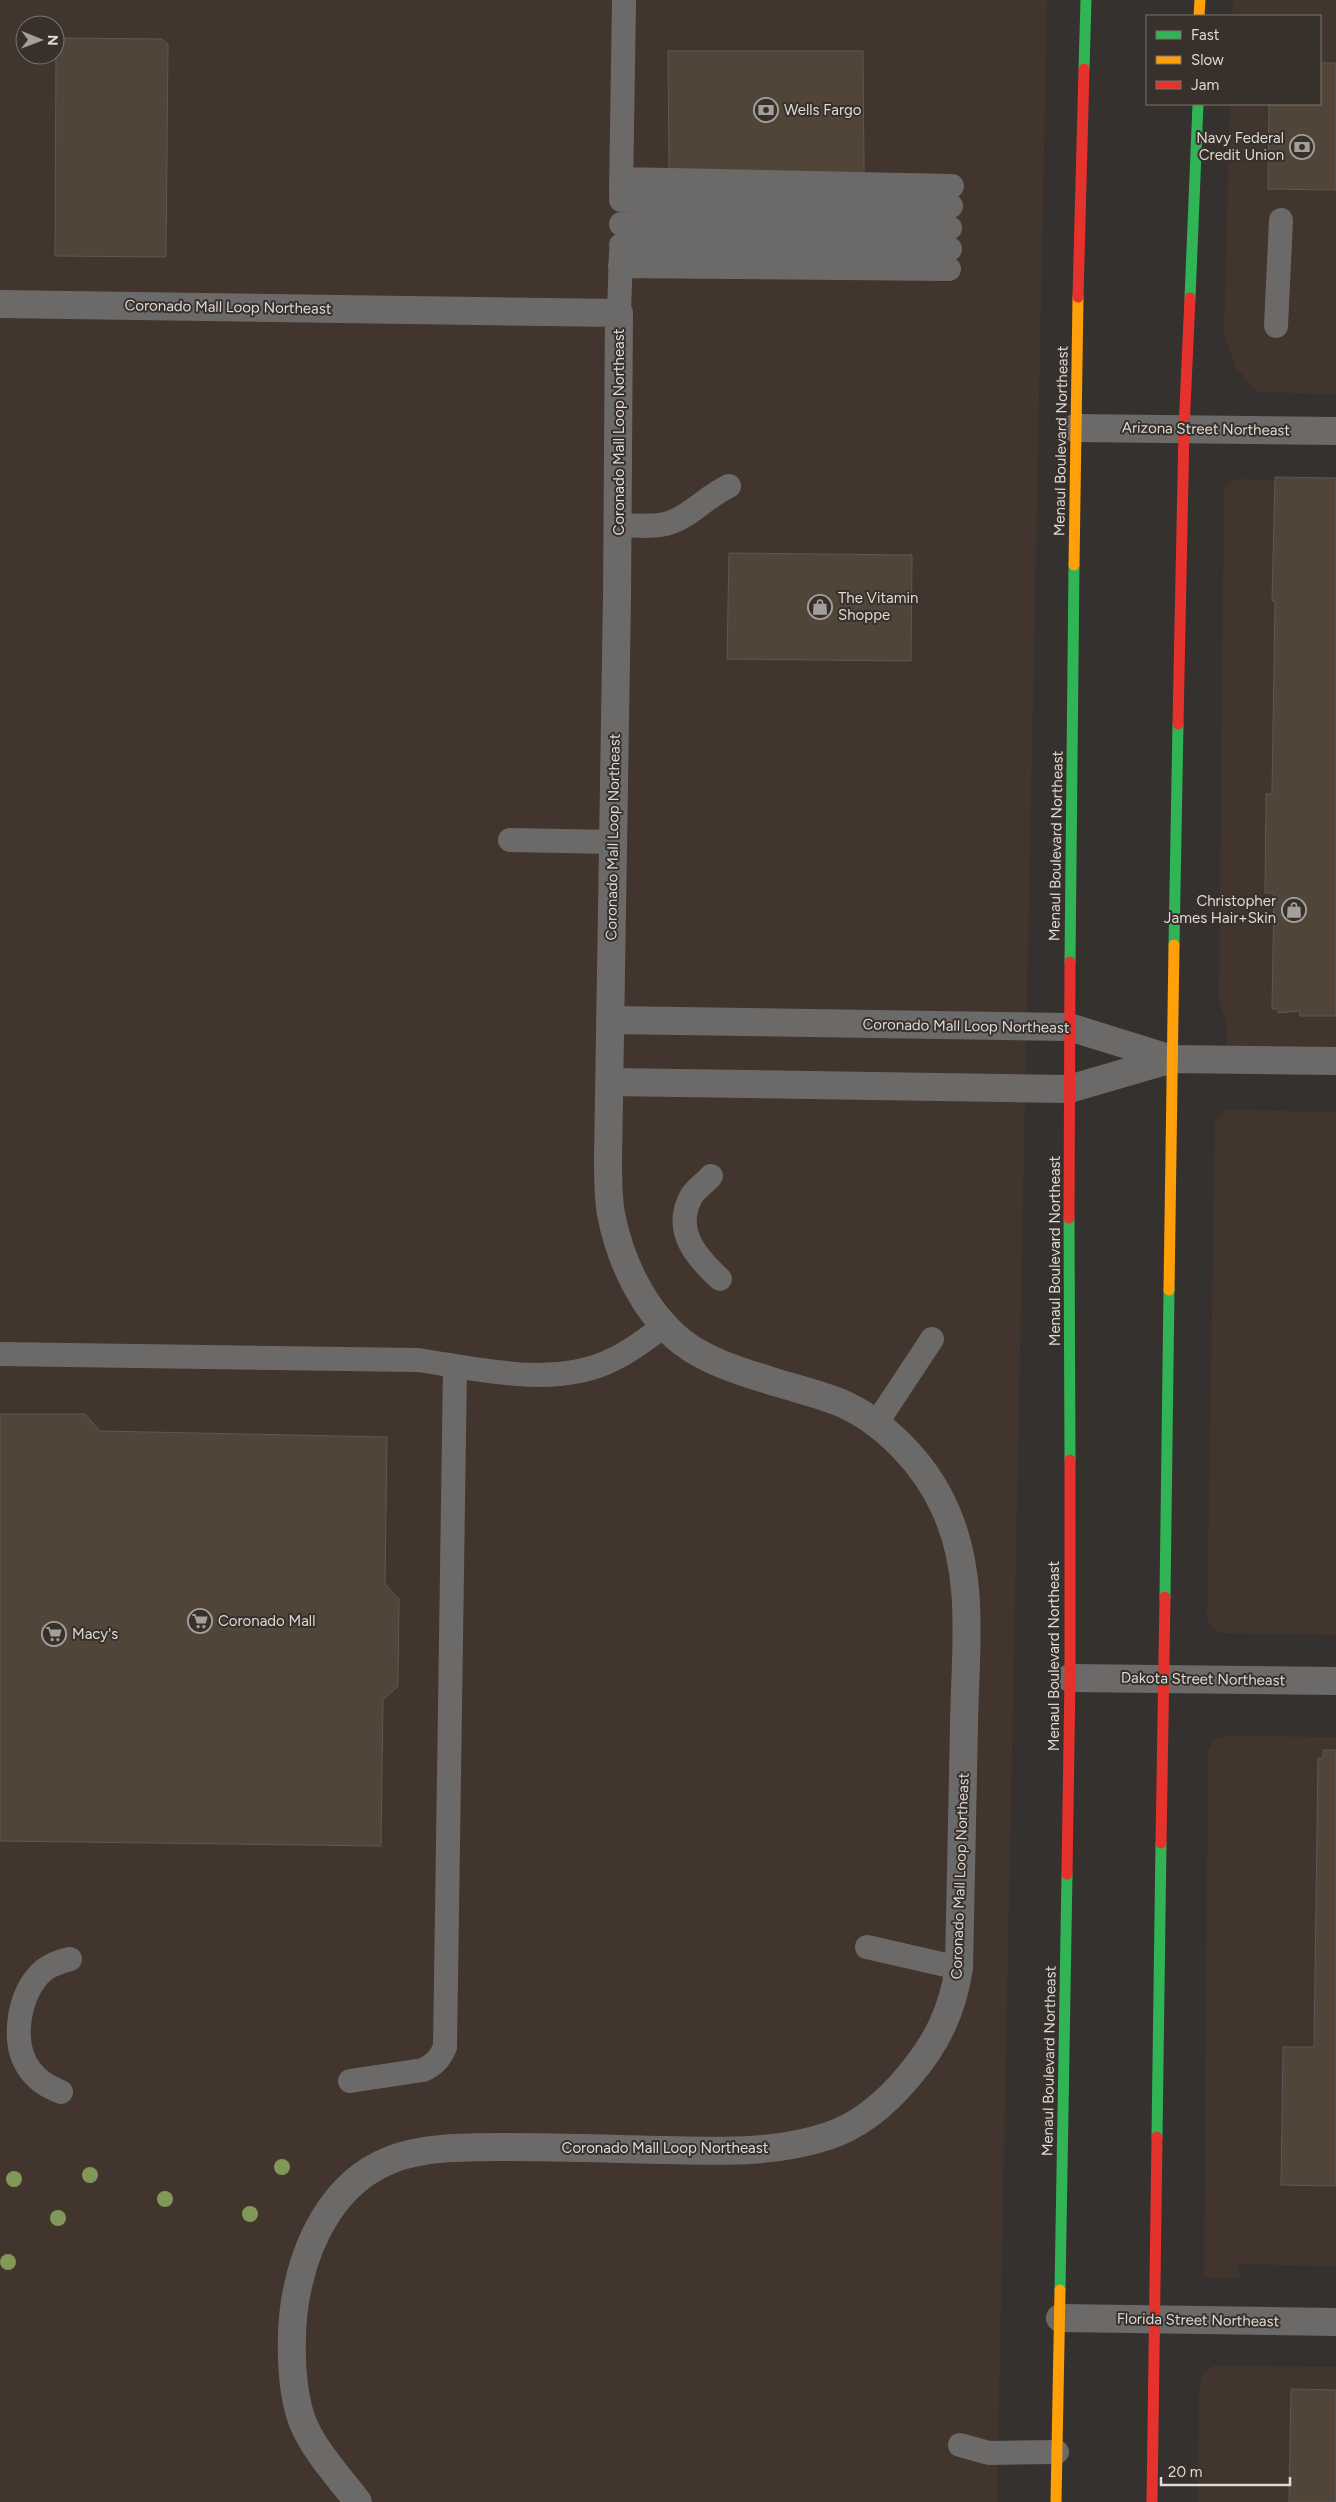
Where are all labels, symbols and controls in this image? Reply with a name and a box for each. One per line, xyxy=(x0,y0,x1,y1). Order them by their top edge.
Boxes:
north arrow xyxy=(15,15,65,65)
legend xyxy=(1146,15,1321,105)
text: Fast xyxy=(1191,26,1220,44)
text: N xyxy=(44,35,61,46)
text: Slow xyxy=(1191,51,1224,69)
text: Jam xyxy=(1191,76,1219,94)
bank icon: Wells Fargo xyxy=(753,97,779,123)
place label: Wells Fargo xyxy=(784,101,862,119)
place label: Navy Federal Credit Union xyxy=(1196,129,1284,164)
bank icon: Navy Federal Credit Union xyxy=(1289,134,1315,160)
street label: Coronado Mall Loop Northeast xyxy=(124,296,332,318)
street label: Coronado Mall Loop Northeast xyxy=(610,328,628,535)
street label: Menaul Boulevard Northeast xyxy=(1050,345,1072,536)
street label: Arizona Street Northeast xyxy=(1122,419,1291,439)
place label: The Vitamin Shoppe xyxy=(838,589,918,624)
shop icon: The Vitamin Shoppe xyxy=(807,594,833,620)
street label: Coronado Mall Loop Northeast xyxy=(602,733,624,941)
street label: Menaul Boulevard Northeast xyxy=(1045,750,1067,941)
place label: Christopher James Hair+Skin xyxy=(1164,892,1276,927)
shop icon: Christopher James Hair+Skin xyxy=(1281,897,1307,923)
street label: Coronado Mall Loop Northeast xyxy=(862,1015,1070,1037)
street label: Menaul Boulevard Northeast xyxy=(1046,1155,1064,1346)
street label: Menaul Boulevard Northeast xyxy=(1045,1560,1063,1751)
supermarket icon: Coronado Mall xyxy=(187,1608,213,1634)
place label: Coronado Mall xyxy=(218,1612,315,1630)
supermarket icon: Macy's xyxy=(41,1621,67,1647)
place label: Macy's xyxy=(72,1625,118,1643)
street label: Dakota Street Northeast xyxy=(1121,1669,1286,1689)
street label: Coronado Mall Loop Northeast xyxy=(947,1772,973,1980)
street label: Menaul Boulevard Northeast xyxy=(1038,1965,1060,2156)
street label: Coronado Mall Loop Northeast xyxy=(562,2139,769,2157)
street label: Florida Street Northeast xyxy=(1117,2310,1280,2330)
scale bar xyxy=(1161,2454,1290,2486)
text: 20 m xyxy=(1168,2463,1202,2481)

